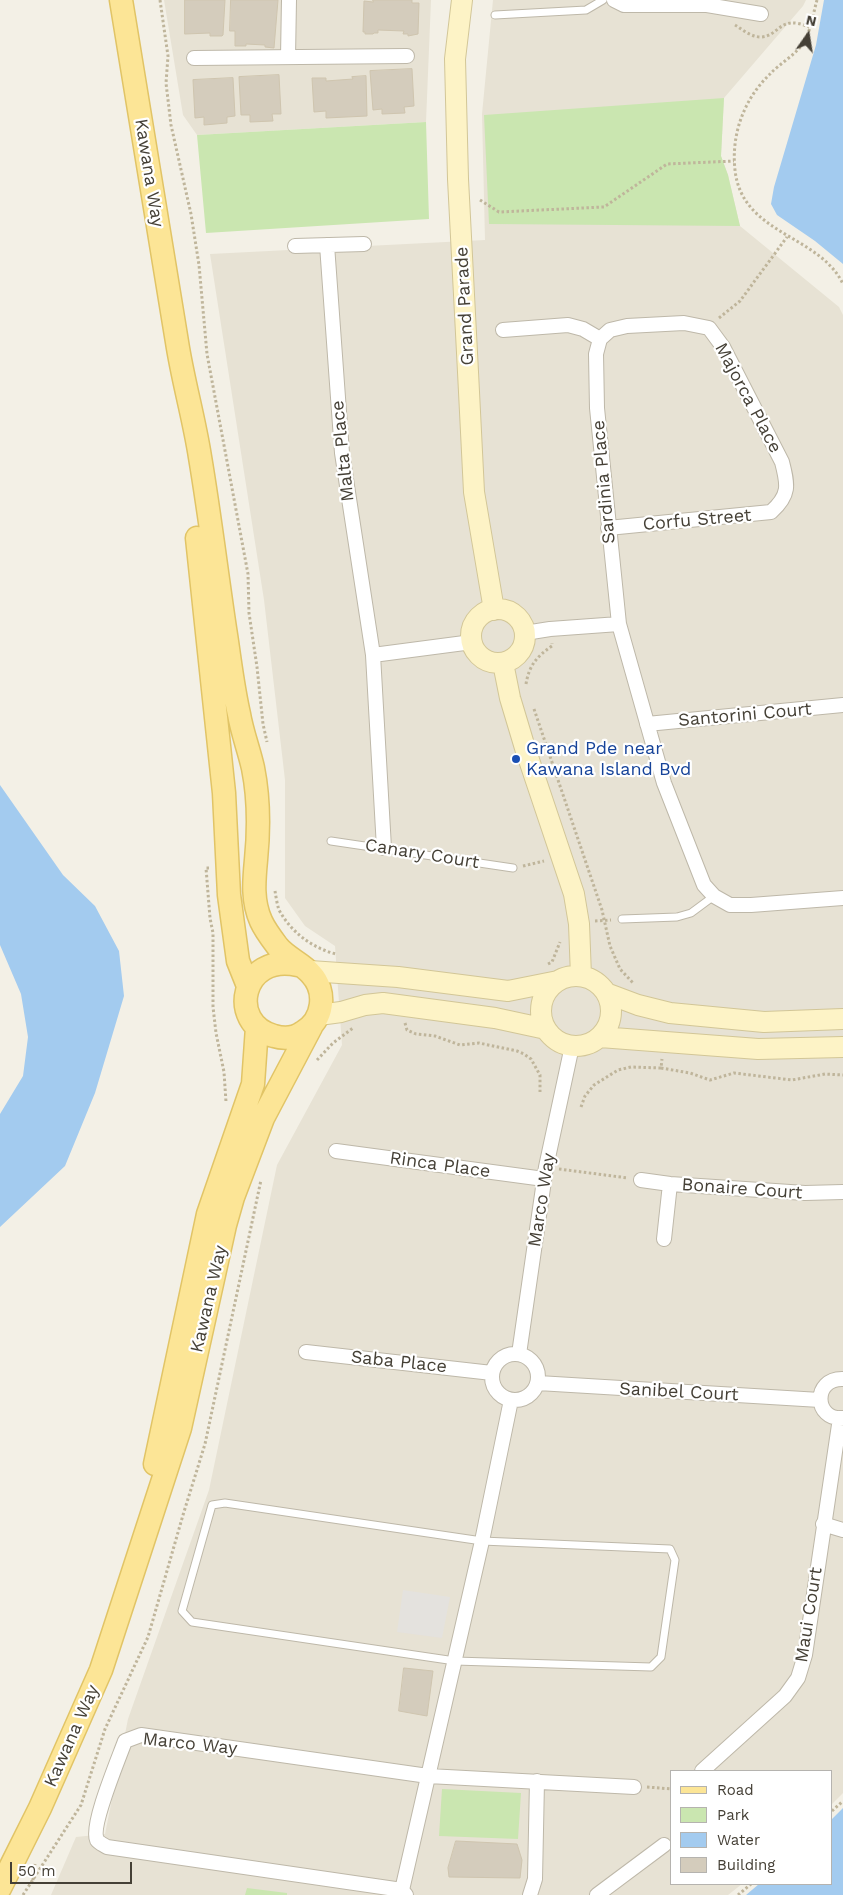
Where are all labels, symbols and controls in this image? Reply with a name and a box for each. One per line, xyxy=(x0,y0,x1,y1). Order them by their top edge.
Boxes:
north arrow xyxy=(783,10,833,60)
text: N xyxy=(805,11,818,29)
street label: Kawana Way xyxy=(130,117,168,229)
street label: Grand Parade xyxy=(451,246,479,366)
street label: Majorca Place xyxy=(710,339,786,457)
street label: Malta Place xyxy=(327,399,359,503)
street label: Sardinia Place xyxy=(588,419,620,545)
street label: Corfu Street xyxy=(642,504,752,536)
street label: Santorini Court xyxy=(677,698,813,732)
place label: Grand Pde near Kawana Island Bvd xyxy=(526,738,691,781)
marker: Grand Pde near Kawana Island Bvd xyxy=(510,753,522,765)
street label: Canary Court xyxy=(363,834,481,874)
street label: Rinca Place xyxy=(388,1147,492,1183)
street label: Marco Way xyxy=(524,1151,560,1249)
street label: Bonaire Court xyxy=(681,1174,803,1204)
street label: Kawana Way xyxy=(186,1243,232,1355)
street label: Saba Place xyxy=(350,1346,448,1378)
street label: Sanibel Court xyxy=(619,1378,739,1406)
street label: Maui Court xyxy=(791,1566,827,1664)
street label: Kawana Way xyxy=(40,1682,104,1790)
street label: Marco Way xyxy=(142,1728,238,1760)
legend xyxy=(670,1770,833,1885)
text: Road xyxy=(717,1781,754,1799)
text: Park xyxy=(717,1806,749,1824)
text: Water xyxy=(717,1831,760,1849)
scale bar xyxy=(12,1852,135,1884)
text: Building xyxy=(717,1856,775,1874)
text: 50 m xyxy=(18,1862,55,1880)

